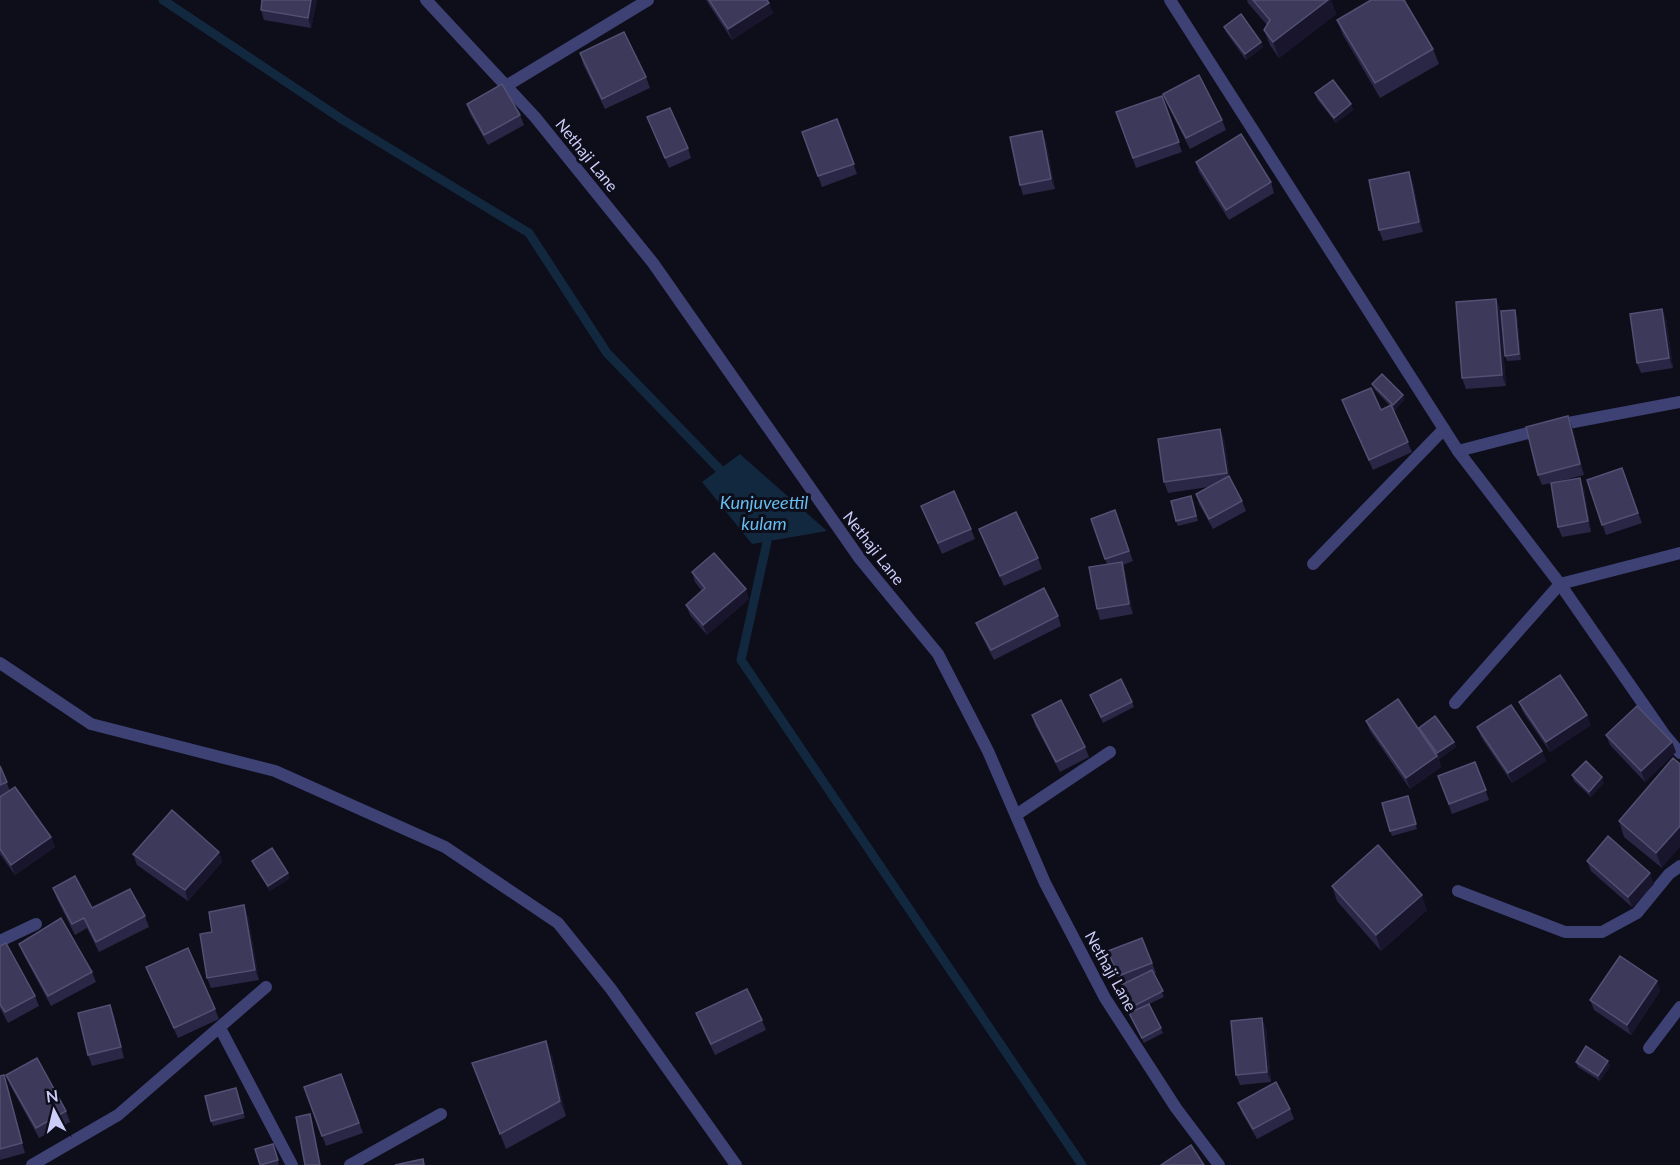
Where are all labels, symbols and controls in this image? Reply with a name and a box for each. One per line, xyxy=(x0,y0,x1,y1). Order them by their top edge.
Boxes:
street label: Nethaji Lane xyxy=(552,114,623,195)
water label: Kunjuveettil kulam xyxy=(720,491,808,534)
street label: Nethaji Lane xyxy=(840,507,909,588)
street label: Nethaji Lane xyxy=(1082,928,1141,1014)
north arrow xyxy=(24,1081,84,1141)
text: N xyxy=(45,1085,59,1106)

